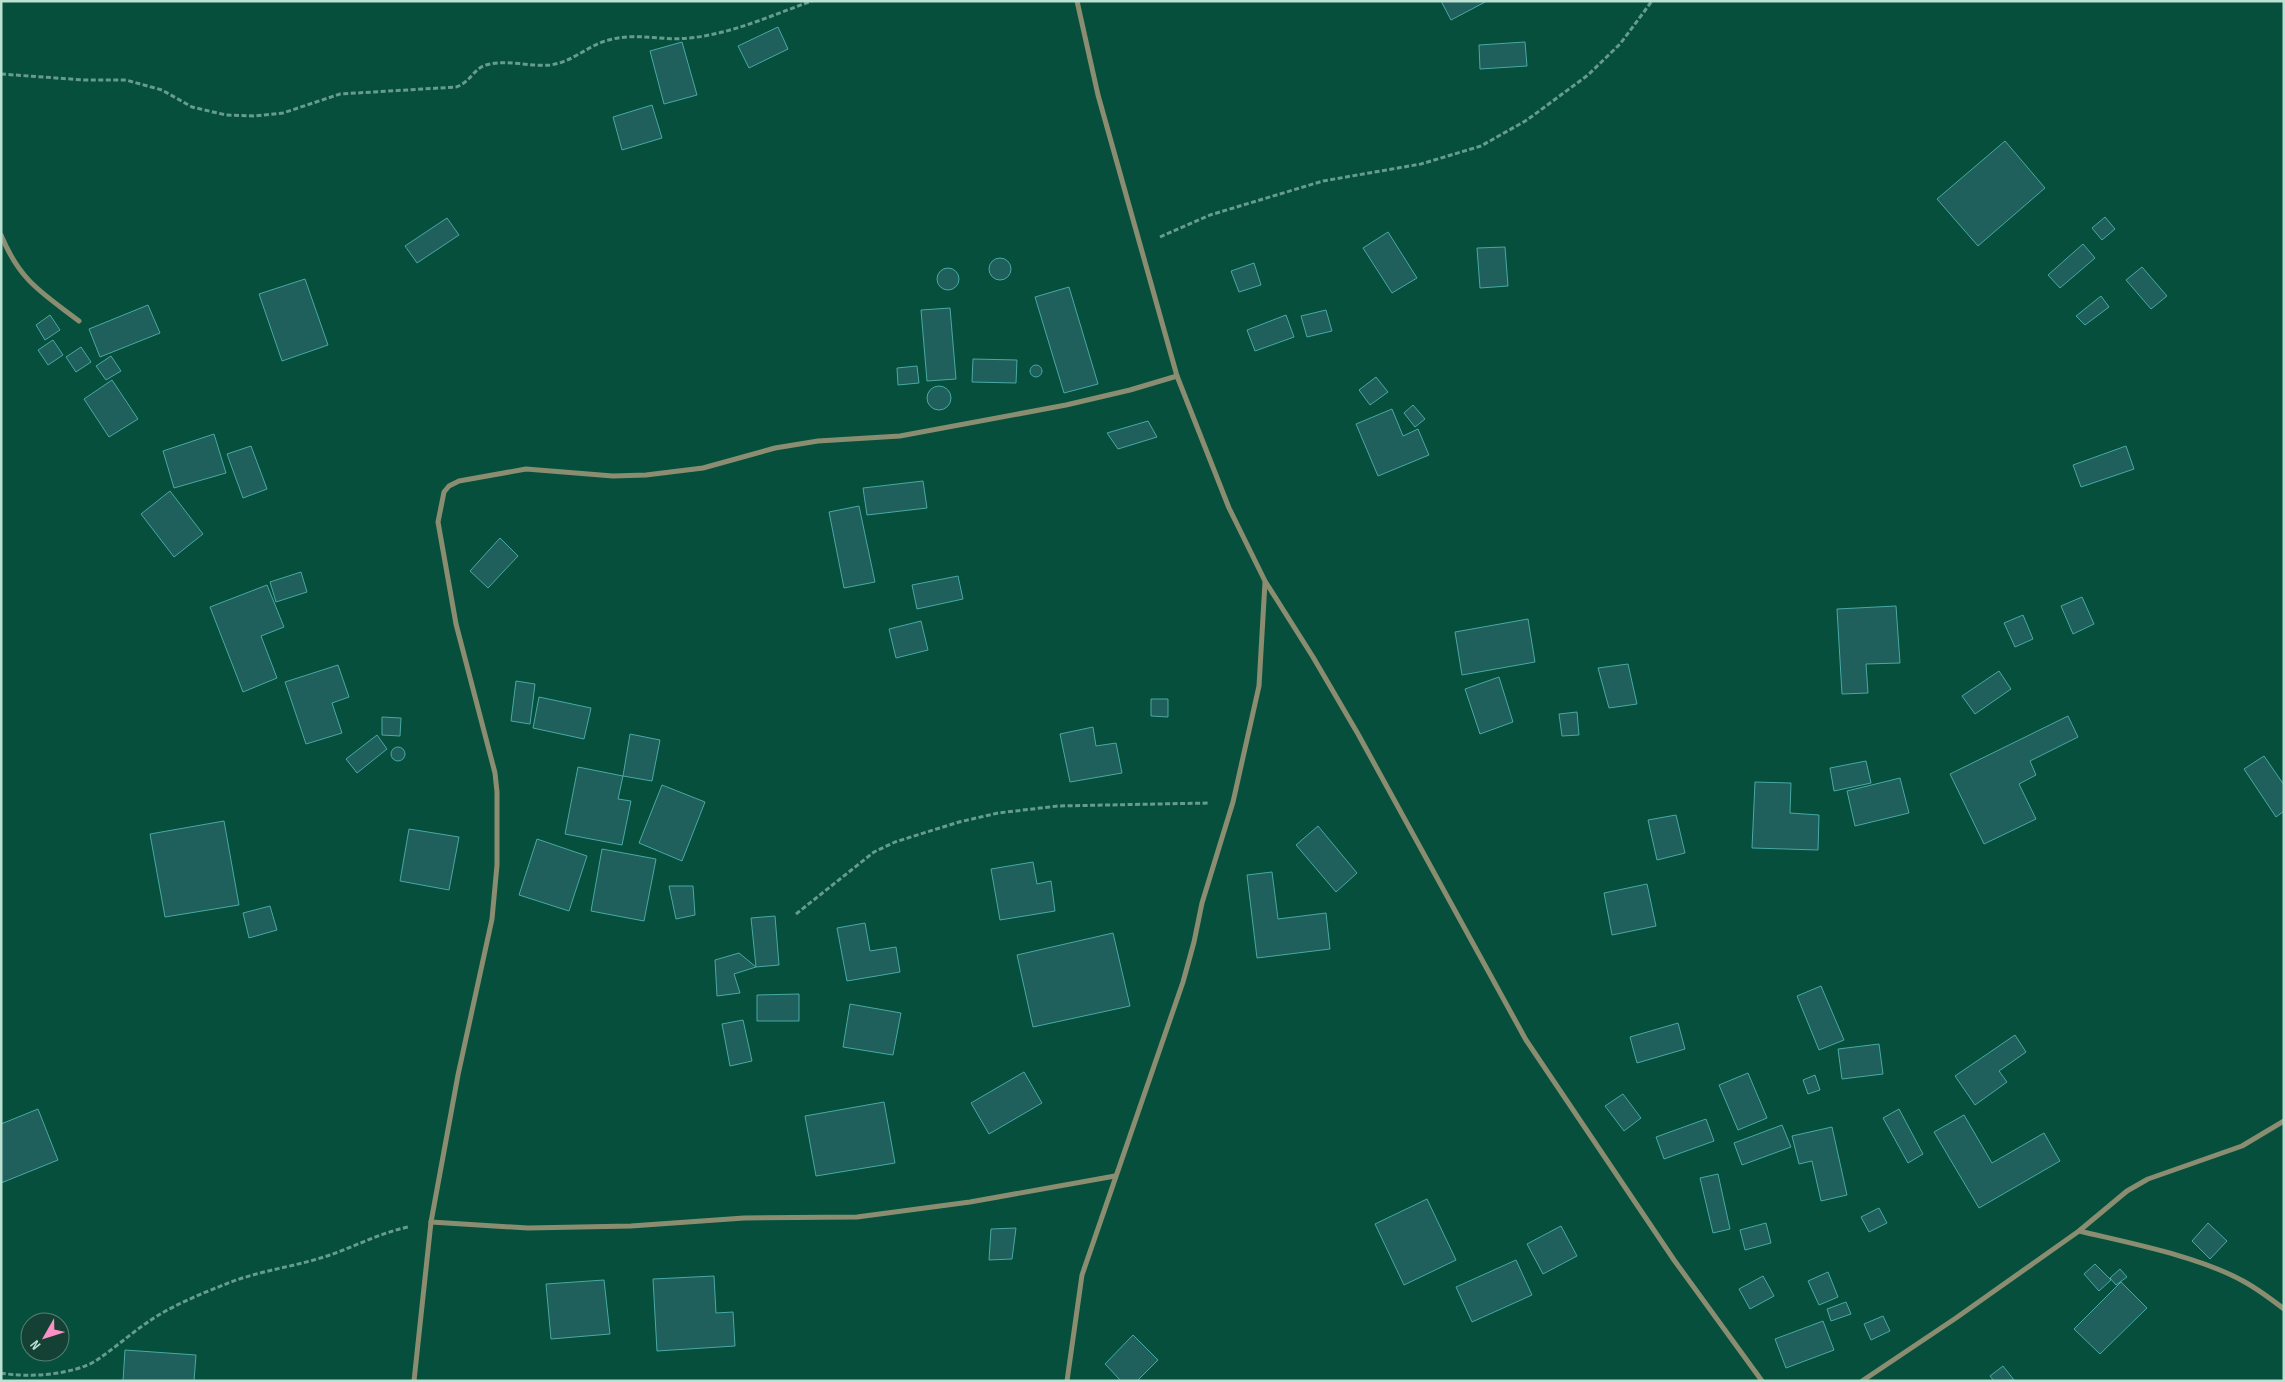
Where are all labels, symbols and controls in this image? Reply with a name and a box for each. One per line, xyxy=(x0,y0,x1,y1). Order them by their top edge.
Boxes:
north arrow xyxy=(20,1312,70,1362)
text: N xyxy=(26,1337,44,1353)

